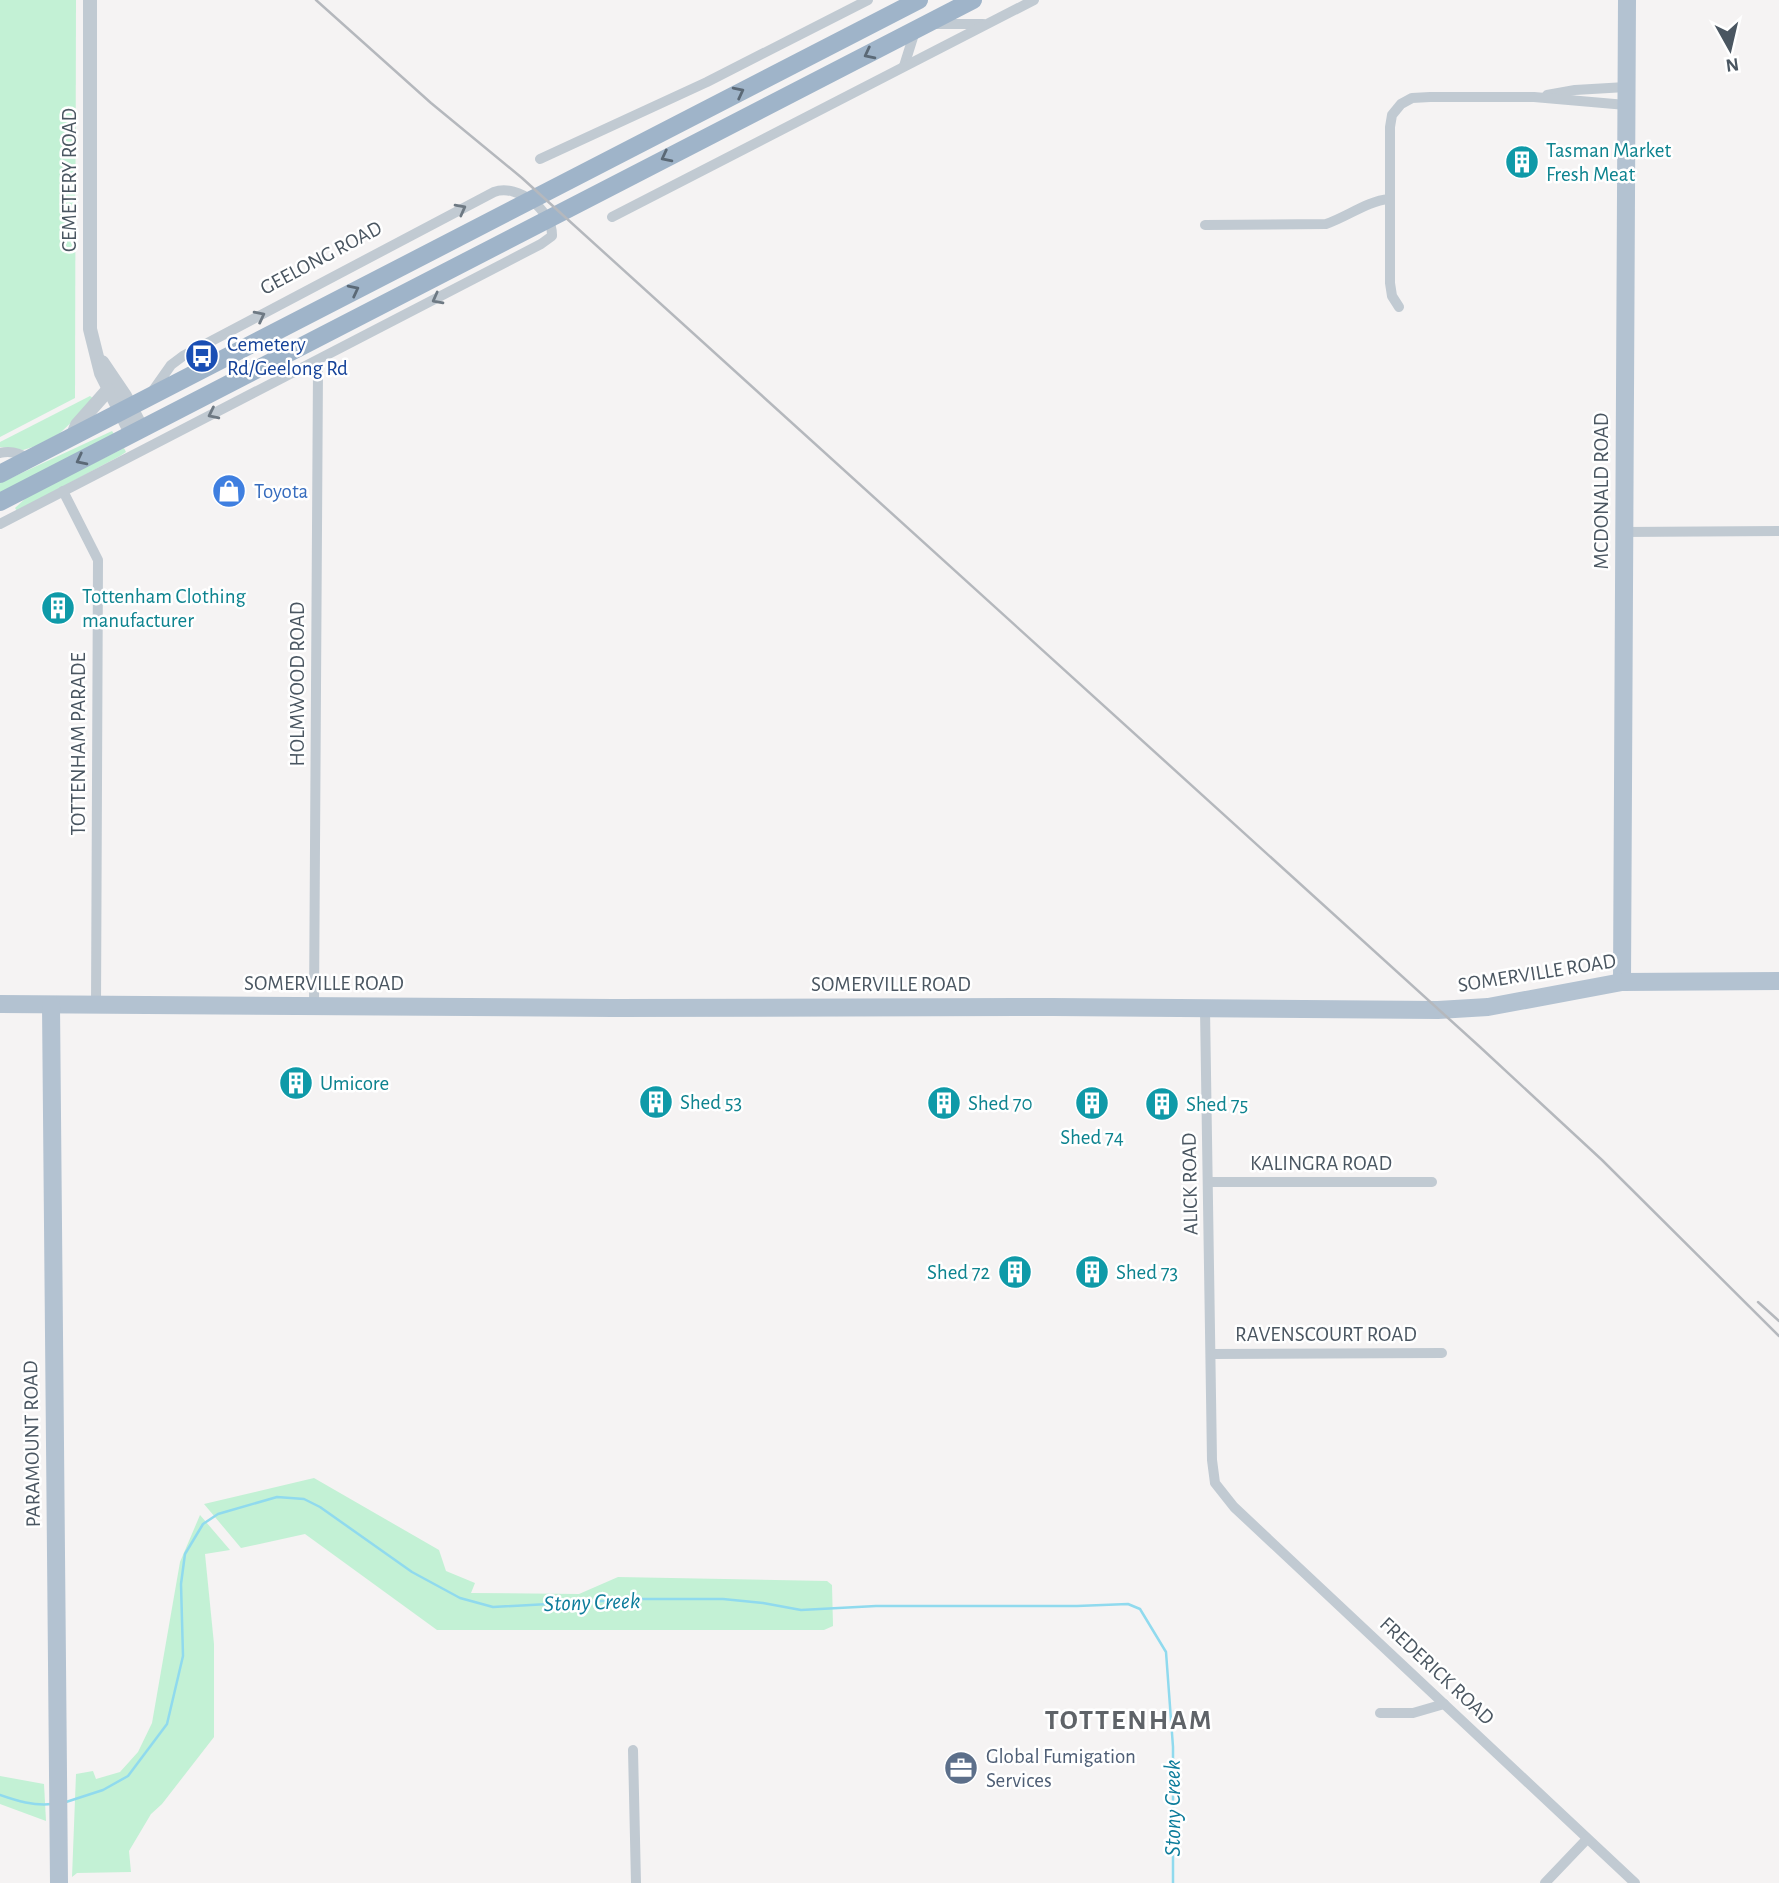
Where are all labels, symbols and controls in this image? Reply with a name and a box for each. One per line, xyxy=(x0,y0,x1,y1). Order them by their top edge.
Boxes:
north arrow xyxy=(1695,14,1765,84)
one-way arrow xyxy=(864,46,876,60)
text: N xyxy=(1724,54,1740,75)
one-way arrow xyxy=(732,87,744,101)
street label: CEMETERY ROAD xyxy=(59,108,80,252)
place label: Tasman Market Fresh Meat xyxy=(1546,140,1672,185)
building icon: Tasman Market Fresh Meat xyxy=(1503,143,1541,181)
one-way arrow xyxy=(661,149,673,163)
one-way arrow xyxy=(454,204,466,218)
street label: GEELONG ROAD xyxy=(257,217,385,299)
one-way arrow xyxy=(347,285,360,299)
one-way arrow xyxy=(432,290,444,304)
one-way arrow xyxy=(253,311,265,324)
place label: Cemetery Rd/Geelong Rd xyxy=(227,334,348,379)
bus stop icon: Cemetery Rd/Geelong Rd xyxy=(183,337,221,375)
one-way arrow xyxy=(208,405,220,419)
street label: MCDONALD ROAD xyxy=(1591,413,1612,569)
one-way arrow xyxy=(76,452,88,466)
shop icon: Toyota xyxy=(210,472,248,510)
place label: Toyota xyxy=(254,481,309,502)
place label: Tottenham Clothing manufacturer xyxy=(82,586,246,631)
building icon: Tottenham Clothing manufacturer xyxy=(39,589,77,627)
street label: HOLMWOOD ROAD xyxy=(287,602,308,766)
street label: TOTTENHAM PARADE xyxy=(68,652,89,836)
street label: SOMERVILLE ROAD xyxy=(1456,950,1618,996)
street label: SOMERVILLE ROAD xyxy=(244,973,404,994)
street label: SOMERVILLE ROAD xyxy=(811,974,971,995)
building icon: Umicore xyxy=(277,1064,315,1102)
place label: Umicore xyxy=(320,1073,389,1094)
building icon: Shed 53 xyxy=(637,1083,675,1121)
building icon: Shed 70 xyxy=(925,1084,963,1122)
building icon: Shed 74 xyxy=(1073,1084,1111,1122)
building icon: Shed 75 xyxy=(1143,1085,1181,1123)
place label: Shed 53 xyxy=(680,1092,742,1113)
place label: Shed 70 xyxy=(968,1093,1033,1114)
place label: Shed 75 xyxy=(1186,1094,1248,1115)
place label: Shed 74 xyxy=(1060,1127,1124,1148)
street label: ALICK ROAD xyxy=(1179,1133,1201,1235)
street label: KALINGRA ROAD xyxy=(1250,1153,1392,1174)
building icon: Shed 72 xyxy=(996,1253,1034,1291)
building icon: Shed 73 xyxy=(1073,1253,1111,1291)
place label: Shed 72 xyxy=(927,1262,990,1283)
place label: Shed 73 xyxy=(1116,1262,1178,1283)
street label: RAVENSCOURT ROAD xyxy=(1235,1324,1417,1345)
street label: PARAMOUNT ROAD xyxy=(20,1360,44,1528)
water label: Stony Creek xyxy=(543,1590,641,1616)
street label: FREDERICK ROAD xyxy=(1376,1613,1498,1729)
district label: TOTTENHAM xyxy=(1045,1707,1213,1735)
place label: Global Fumigation Services xyxy=(986,1746,1136,1791)
office icon: Global Fumigation Services xyxy=(942,1749,980,1787)
water label: Stony Creek xyxy=(1162,1759,1185,1856)

